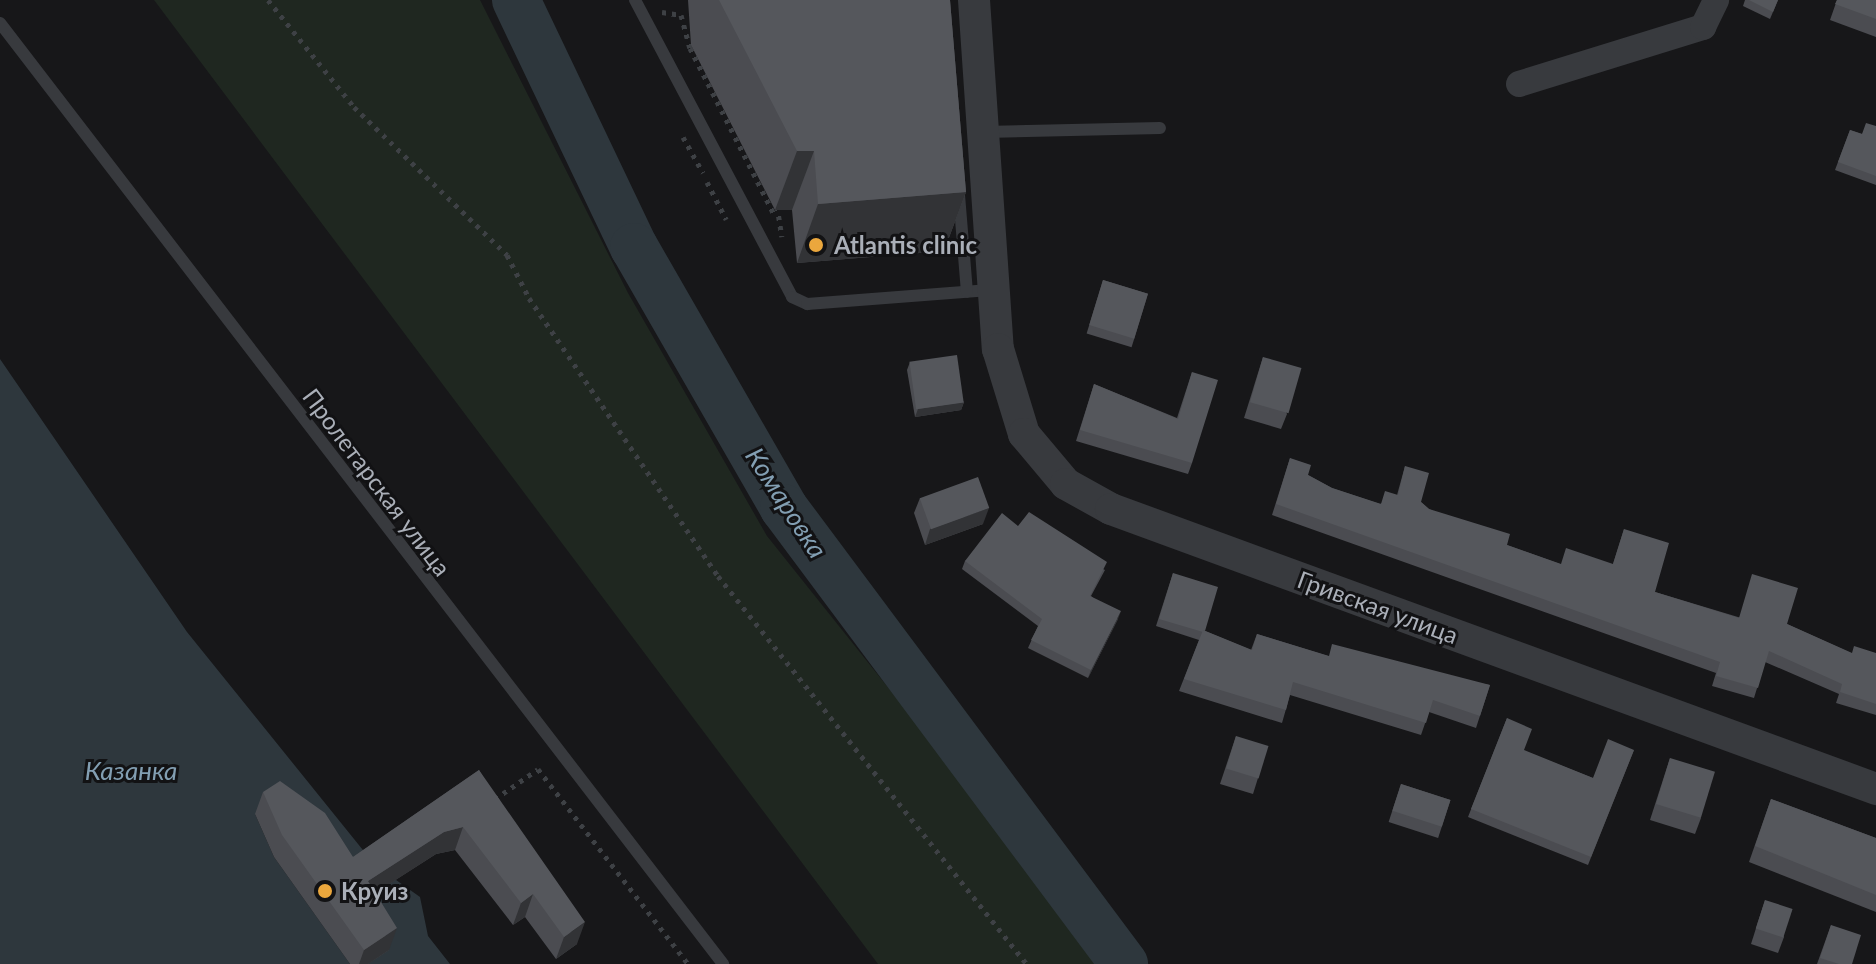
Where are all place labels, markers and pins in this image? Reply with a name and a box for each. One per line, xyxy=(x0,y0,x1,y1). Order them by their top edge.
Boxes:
place label: Atlantis clinic xyxy=(834,231,977,259)
marker: Atlantis clinic xyxy=(805,234,827,256)
place label: Круиз xyxy=(341,877,408,905)
marker: Круиз xyxy=(316,882,334,900)

